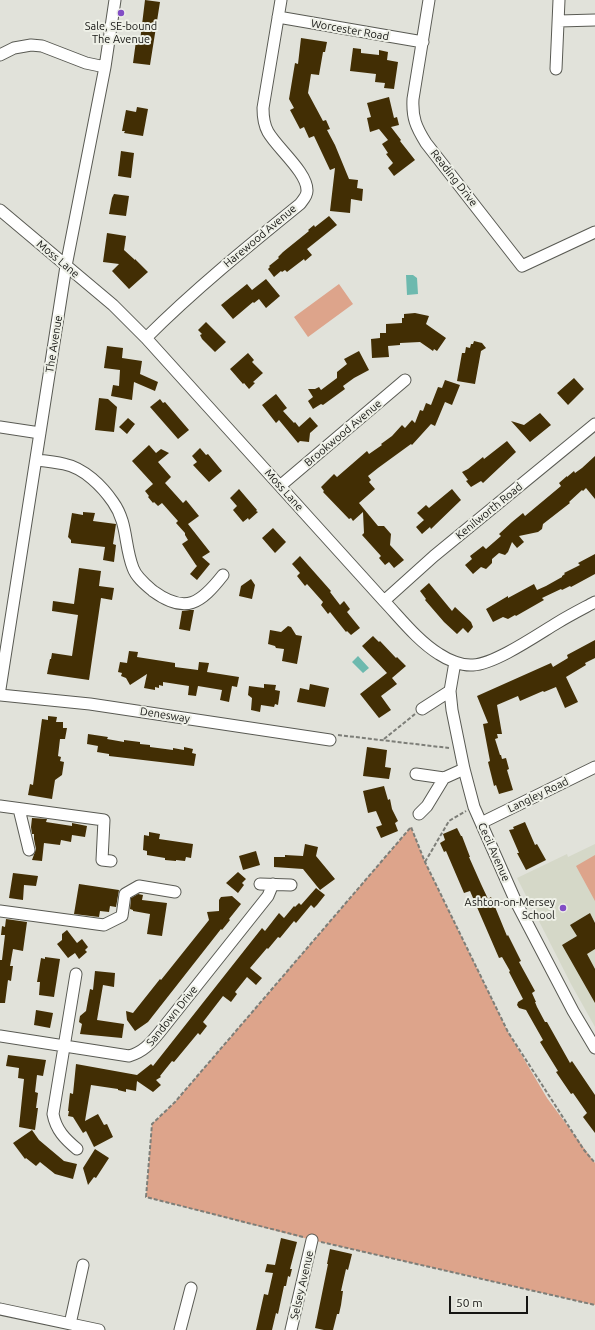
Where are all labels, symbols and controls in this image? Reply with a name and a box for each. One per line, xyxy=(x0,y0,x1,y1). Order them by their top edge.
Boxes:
marker: Sale, SE-bound The Avenue xyxy=(116,8,126,18)
street label: Worcester Road xyxy=(310,17,390,43)
place label: Sale, SE-bound The Avenue xyxy=(85,19,157,45)
street label: Reading Drive xyxy=(428,147,480,209)
street label: Harewood Avenue xyxy=(221,202,299,270)
street label: Moss Lane xyxy=(34,237,82,281)
street label: The Avenue xyxy=(43,314,65,374)
street label: Brookwood Avenue xyxy=(302,397,384,469)
street label: Moss Lane xyxy=(262,466,306,514)
street label: Kenilworth Road xyxy=(453,480,525,542)
street label: Denesway xyxy=(139,705,191,725)
street label: Langley Road xyxy=(505,775,571,815)
street label: Cecil Avenue xyxy=(475,821,513,883)
place label: Ashton-on-Mersey School xyxy=(465,895,555,921)
marker: Ashton-on-Mersey School xyxy=(558,903,568,913)
street label: Sandown Drive xyxy=(144,983,200,1049)
street label: Selsey Avenue xyxy=(288,1249,316,1321)
scale bar xyxy=(451,1288,530,1314)
text: 50 m xyxy=(456,1296,483,1309)

